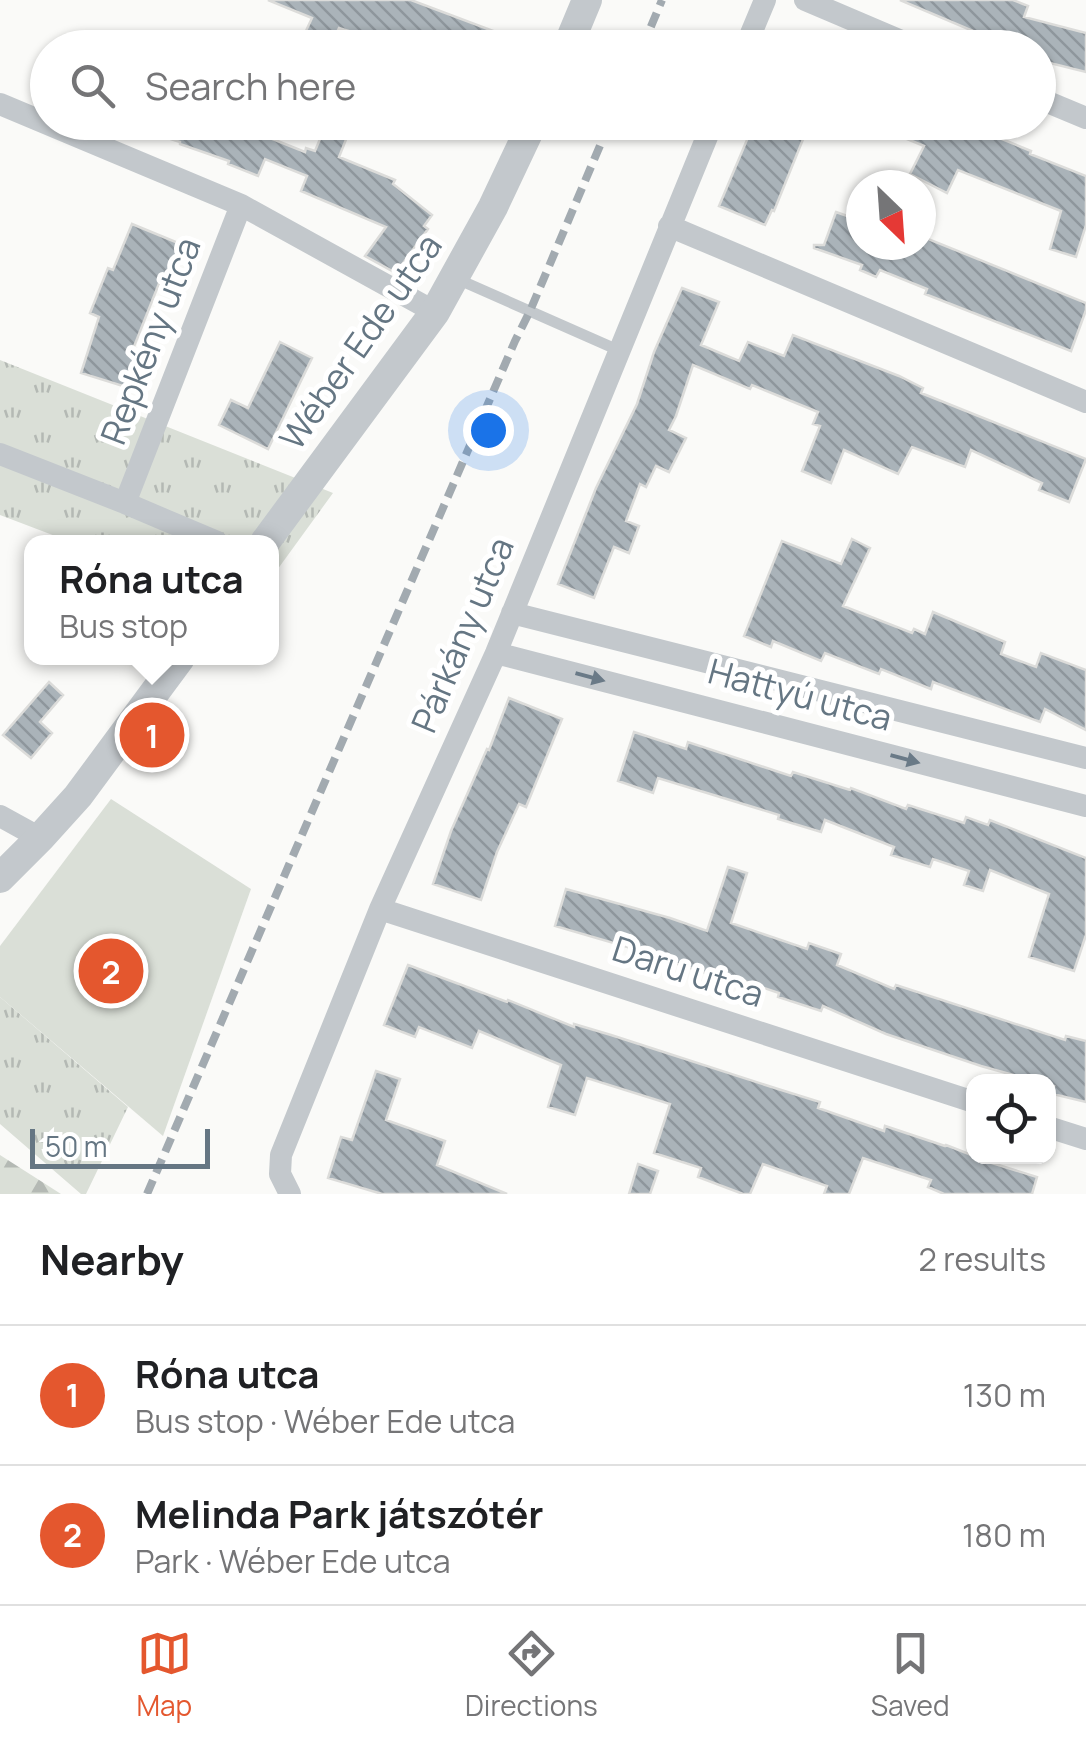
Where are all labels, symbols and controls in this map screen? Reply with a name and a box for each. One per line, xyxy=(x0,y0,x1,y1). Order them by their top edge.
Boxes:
search box xyxy=(30,30,1056,140)
icon: search xyxy=(65,58,120,113)
text: Search here xyxy=(145,59,356,111)
north arrow xyxy=(846,170,936,260)
street label: Wéber Ede utca xyxy=(268,224,453,459)
street label: Repkény utca xyxy=(89,230,211,451)
your location xyxy=(463,405,514,456)
street label: Párkány utca xyxy=(399,530,525,740)
popup xyxy=(24,535,279,665)
text: Róna utca xyxy=(59,552,244,604)
text: Bus stop xyxy=(59,604,188,648)
street label: Hattyú utca xyxy=(703,646,897,742)
one-way arrow xyxy=(575,670,606,685)
pin: 1 xyxy=(120,698,184,772)
one-way arrow xyxy=(890,751,921,767)
street label: Daru utca xyxy=(607,924,770,1018)
pin: 2 xyxy=(78,934,144,1008)
map controls xyxy=(966,1074,1056,1164)
button: locate xyxy=(966,1074,1056,1164)
scale bar xyxy=(30,1124,210,1168)
text: 50 m xyxy=(45,1127,108,1165)
text: Nearby xyxy=(40,1230,184,1288)
text: 2 results xyxy=(919,1237,1046,1281)
text: Róna utca xyxy=(135,1347,319,1399)
text: 1 xyxy=(65,1373,80,1417)
text: 130 m xyxy=(963,1373,1046,1417)
text: Bus stop · Wéber Ede utca xyxy=(135,1399,515,1443)
text: Melinda Park játszótér xyxy=(135,1487,544,1539)
text: 2 xyxy=(63,1513,82,1557)
text: 180 m xyxy=(962,1513,1046,1557)
text: Park · Wéber Ede utca xyxy=(135,1539,450,1583)
tab: Map xyxy=(136,1626,192,1724)
tab: Directions xyxy=(465,1626,598,1724)
tab: Saved xyxy=(871,1626,950,1724)

